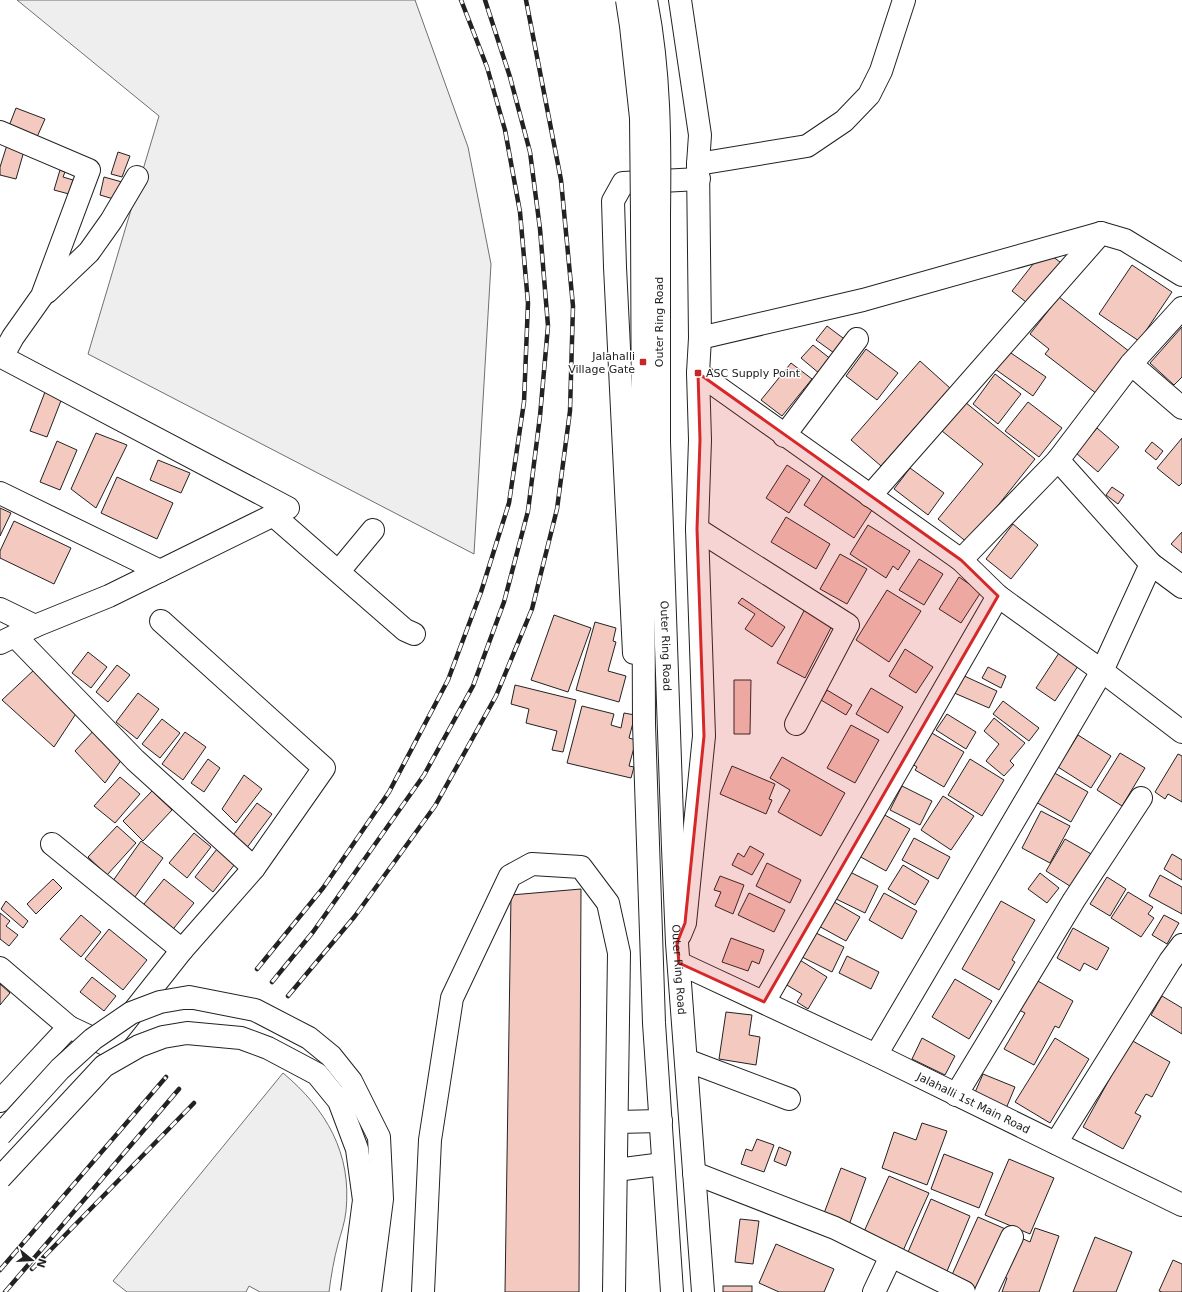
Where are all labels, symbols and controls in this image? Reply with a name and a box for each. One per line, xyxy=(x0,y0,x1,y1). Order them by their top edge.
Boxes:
street label: Outer Ring Road xyxy=(653,277,666,367)
place label: Jalahalli Village Gate xyxy=(568,350,635,376)
marker: Jalahalli Village Gate xyxy=(638,357,648,367)
place label: ASC Supply Point xyxy=(706,367,801,380)
marker: ASC Supply Point xyxy=(693,368,703,378)
street label: Outer Ring Road xyxy=(657,600,674,691)
street label: Outer Ring Road xyxy=(669,924,688,1015)
street label: Jalahalli 1st Main Road xyxy=(914,1070,1032,1136)
north arrow xyxy=(12,1240,52,1280)
text: N xyxy=(33,1257,49,1269)

